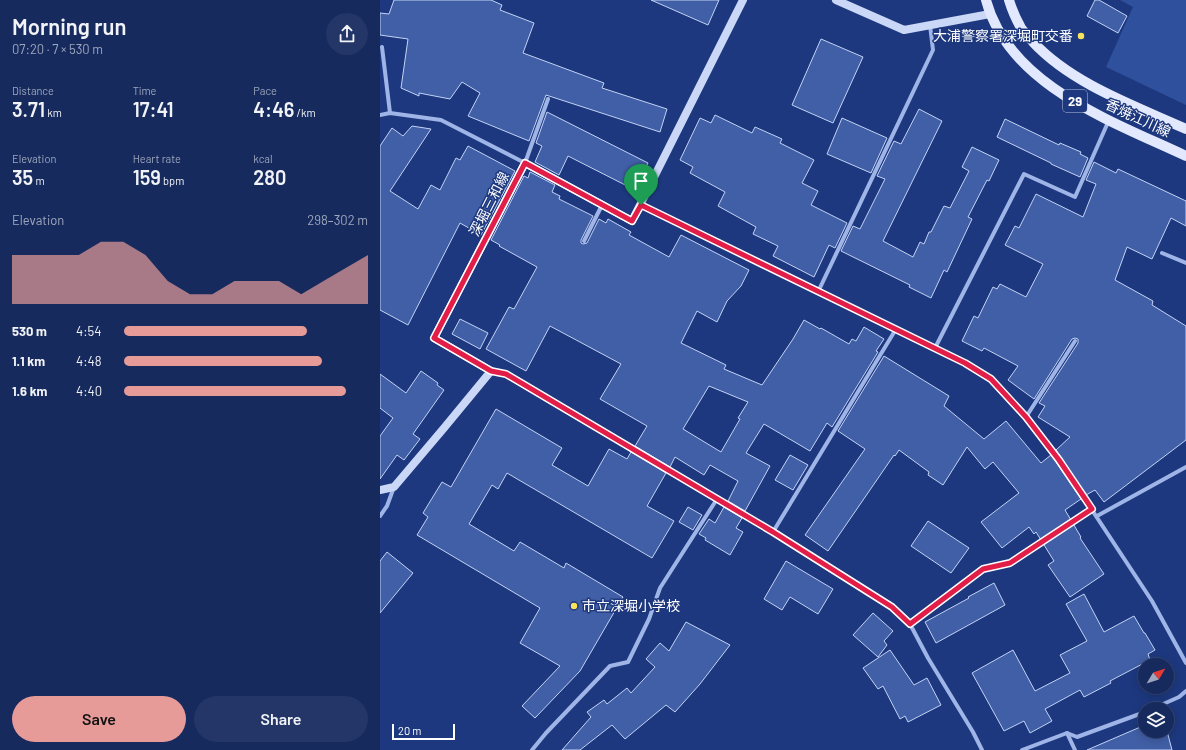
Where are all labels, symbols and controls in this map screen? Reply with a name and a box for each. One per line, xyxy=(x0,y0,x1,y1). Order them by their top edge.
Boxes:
text: Morning run xyxy=(12,13,126,39)
button: share xyxy=(326,13,368,55)
place label: 大浦警察署深堀町交番 xyxy=(933,27,1073,44)
marker: 大浦警察署深堀町交番 xyxy=(1076,31,1086,41)
text: 07:20 · 7 × 530 m xyxy=(12,41,103,57)
text: Distance xyxy=(12,84,54,97)
text: Time xyxy=(133,84,156,97)
text: Pace xyxy=(253,84,277,97)
road number: 29 xyxy=(1063,90,1087,112)
street label: 香焼江川線 xyxy=(1103,95,1174,140)
text: 3.71 xyxy=(12,97,45,121)
text: 17:41 xyxy=(133,97,173,121)
text: 4:46 xyxy=(253,97,294,121)
text: km xyxy=(45,106,62,119)
text: /km xyxy=(294,106,316,119)
text: Elevation xyxy=(12,152,56,165)
text: Heart rate xyxy=(133,152,181,165)
text: kcal xyxy=(253,152,273,165)
pin xyxy=(624,164,658,205)
text: 35 xyxy=(12,165,33,189)
text: 159 xyxy=(133,165,161,189)
text: 280 xyxy=(253,165,286,189)
street label: 深堀三和線 xyxy=(465,169,512,239)
icon: arrive xyxy=(630,170,652,192)
text: m xyxy=(33,174,45,187)
text: bpm xyxy=(161,174,184,187)
text: Elevation xyxy=(12,212,64,228)
text: 298–302 m xyxy=(307,212,368,228)
text: 530 m xyxy=(12,323,47,339)
text: 4:54 xyxy=(76,323,101,339)
text: 1.1 km xyxy=(12,353,45,369)
text: 4:48 xyxy=(76,353,102,369)
text: 1.6 km xyxy=(12,383,47,399)
text: 4:40 xyxy=(76,383,102,399)
place label: 市立深堀小学校 xyxy=(582,597,680,614)
marker: 市立深堀小学校 xyxy=(569,601,579,611)
north arrow xyxy=(1138,658,1174,694)
map controls xyxy=(1138,658,1174,738)
button: Save xyxy=(12,696,186,742)
button: Share xyxy=(194,696,368,742)
button: layers xyxy=(1138,702,1174,738)
scale bar xyxy=(392,722,455,741)
text: 20 m xyxy=(398,724,421,737)

